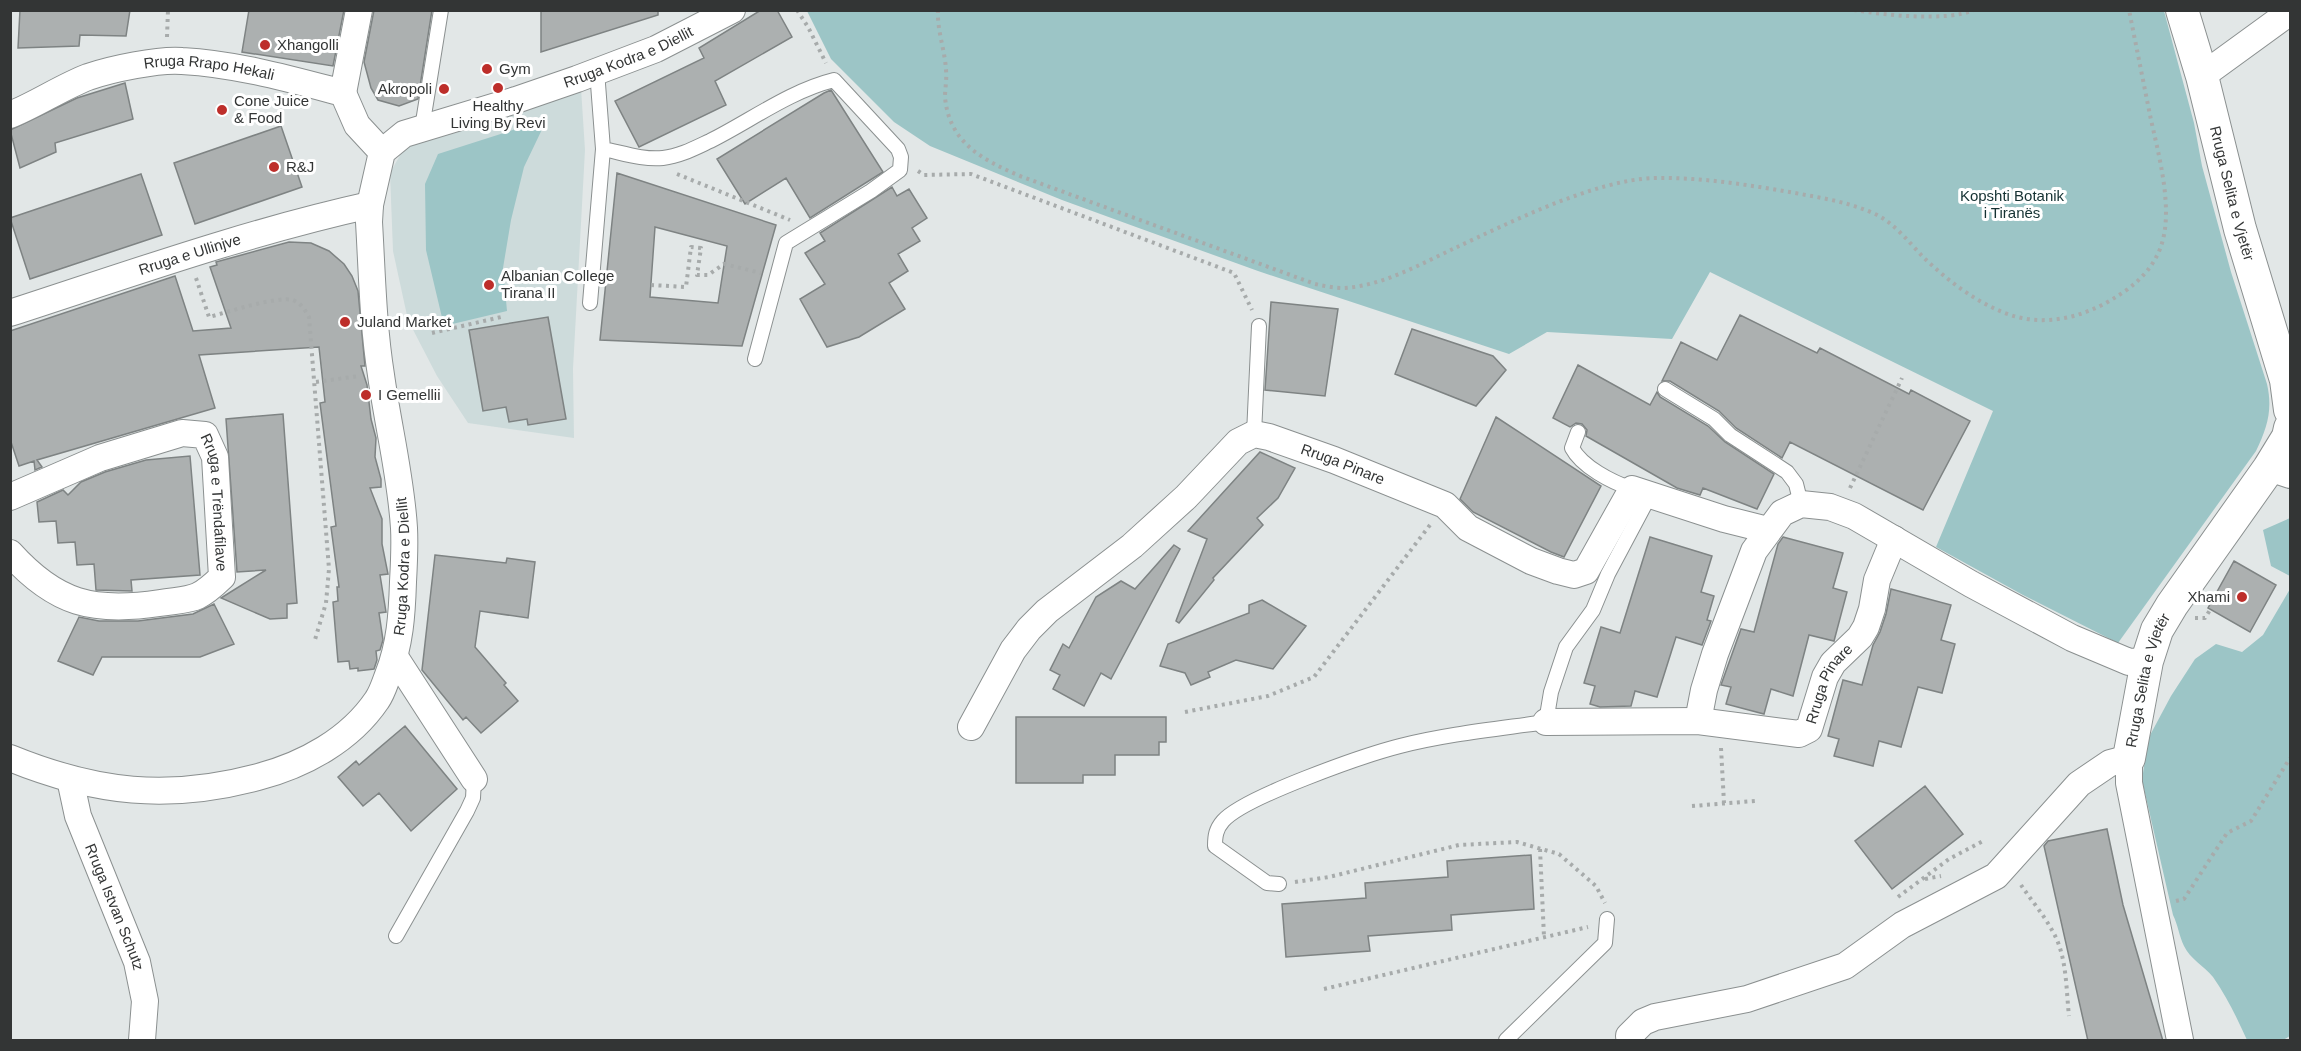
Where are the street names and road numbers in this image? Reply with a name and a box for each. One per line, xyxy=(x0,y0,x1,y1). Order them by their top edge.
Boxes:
street label: Rruga Kodra e Diellit xyxy=(561,22,696,91)
street label: Rruga Rrapo Hekali xyxy=(142,52,276,83)
street label: Rruga Selita e Vjetër xyxy=(2207,124,2258,263)
street label: Rruga e Ullinjve xyxy=(136,230,243,278)
street label: Rruga e Trëndafilave xyxy=(197,431,231,572)
street label: Rruga Pinare xyxy=(1299,440,1387,488)
street label: Rruga Kodra e Diellit xyxy=(390,496,412,637)
street label: Rruga Selita e Vjetër xyxy=(2122,610,2173,749)
street label: Rruga Pinare xyxy=(1802,640,1856,726)
street label: Rruga Istvan Schutz xyxy=(82,841,147,972)

